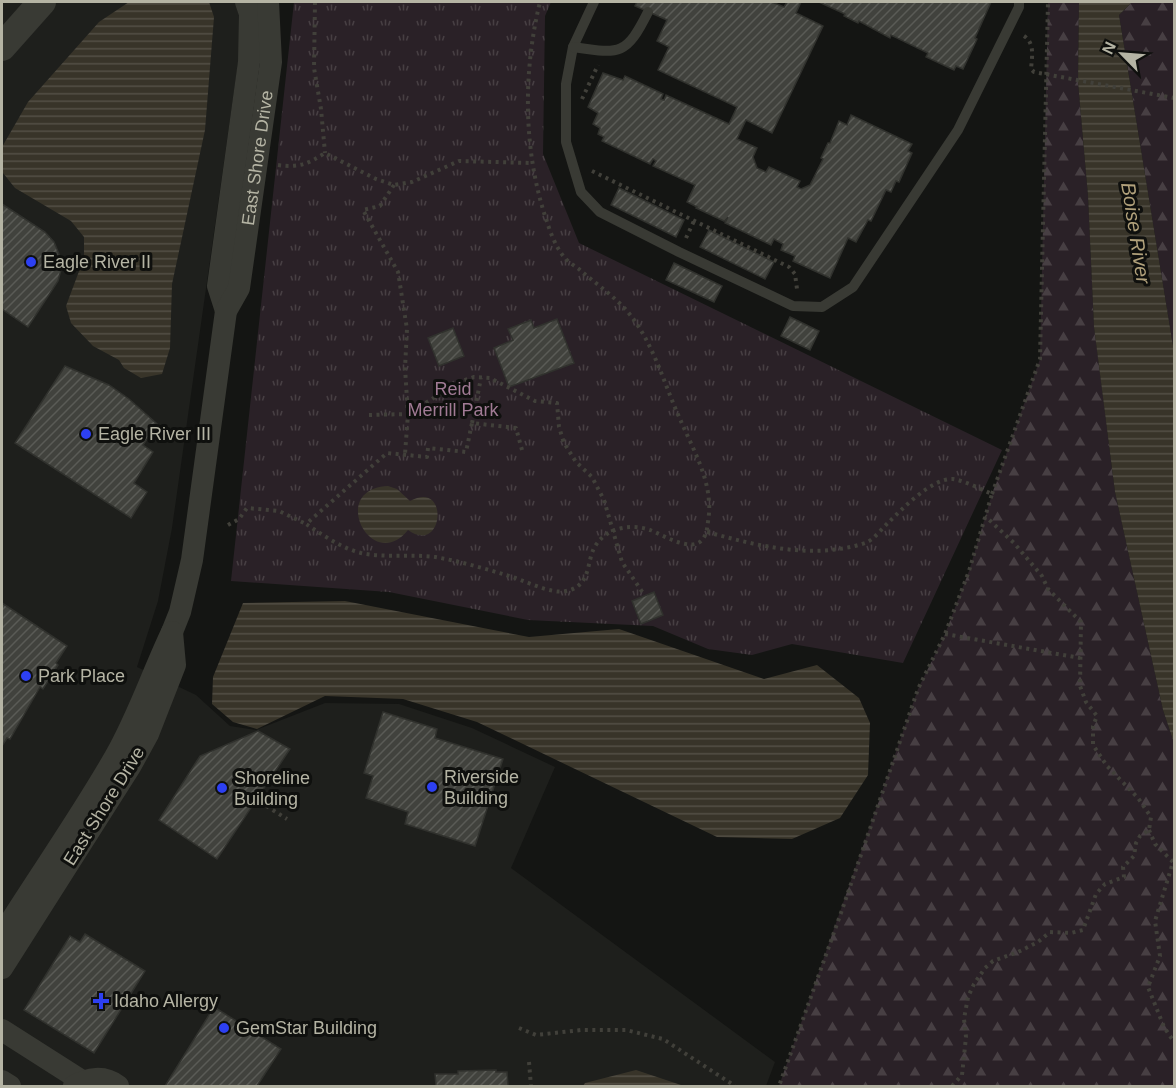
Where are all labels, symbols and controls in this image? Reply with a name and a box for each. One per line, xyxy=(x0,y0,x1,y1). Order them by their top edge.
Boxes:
north arrow xyxy=(1092,24,1152,84)
text: N xyxy=(1099,39,1119,57)
street label: East Shore Drive xyxy=(238,89,277,227)
water label: Boise River xyxy=(1117,181,1155,287)
place label: Eagle River II xyxy=(43,252,151,272)
marker: Eagle River II xyxy=(24,255,38,269)
park label: Reid Merrill Park xyxy=(407,379,499,420)
place label: Eagle River III xyxy=(98,424,211,444)
marker: Eagle River III xyxy=(79,427,93,441)
place label: Park Place xyxy=(38,666,125,686)
marker: Park Place xyxy=(19,669,33,683)
street label: East Shore Drive xyxy=(59,743,149,869)
place label: Riverside Building xyxy=(444,767,519,808)
place label: Shoreline Building xyxy=(234,768,310,809)
marker: Riverside Building xyxy=(425,780,439,794)
marker: Shoreline Building xyxy=(215,781,229,795)
place label: Idaho Allergy xyxy=(114,991,218,1011)
marker: Idaho Allergy xyxy=(92,992,110,1010)
place label: GemStar Building xyxy=(236,1018,377,1038)
marker: GemStar Building xyxy=(217,1021,231,1035)

